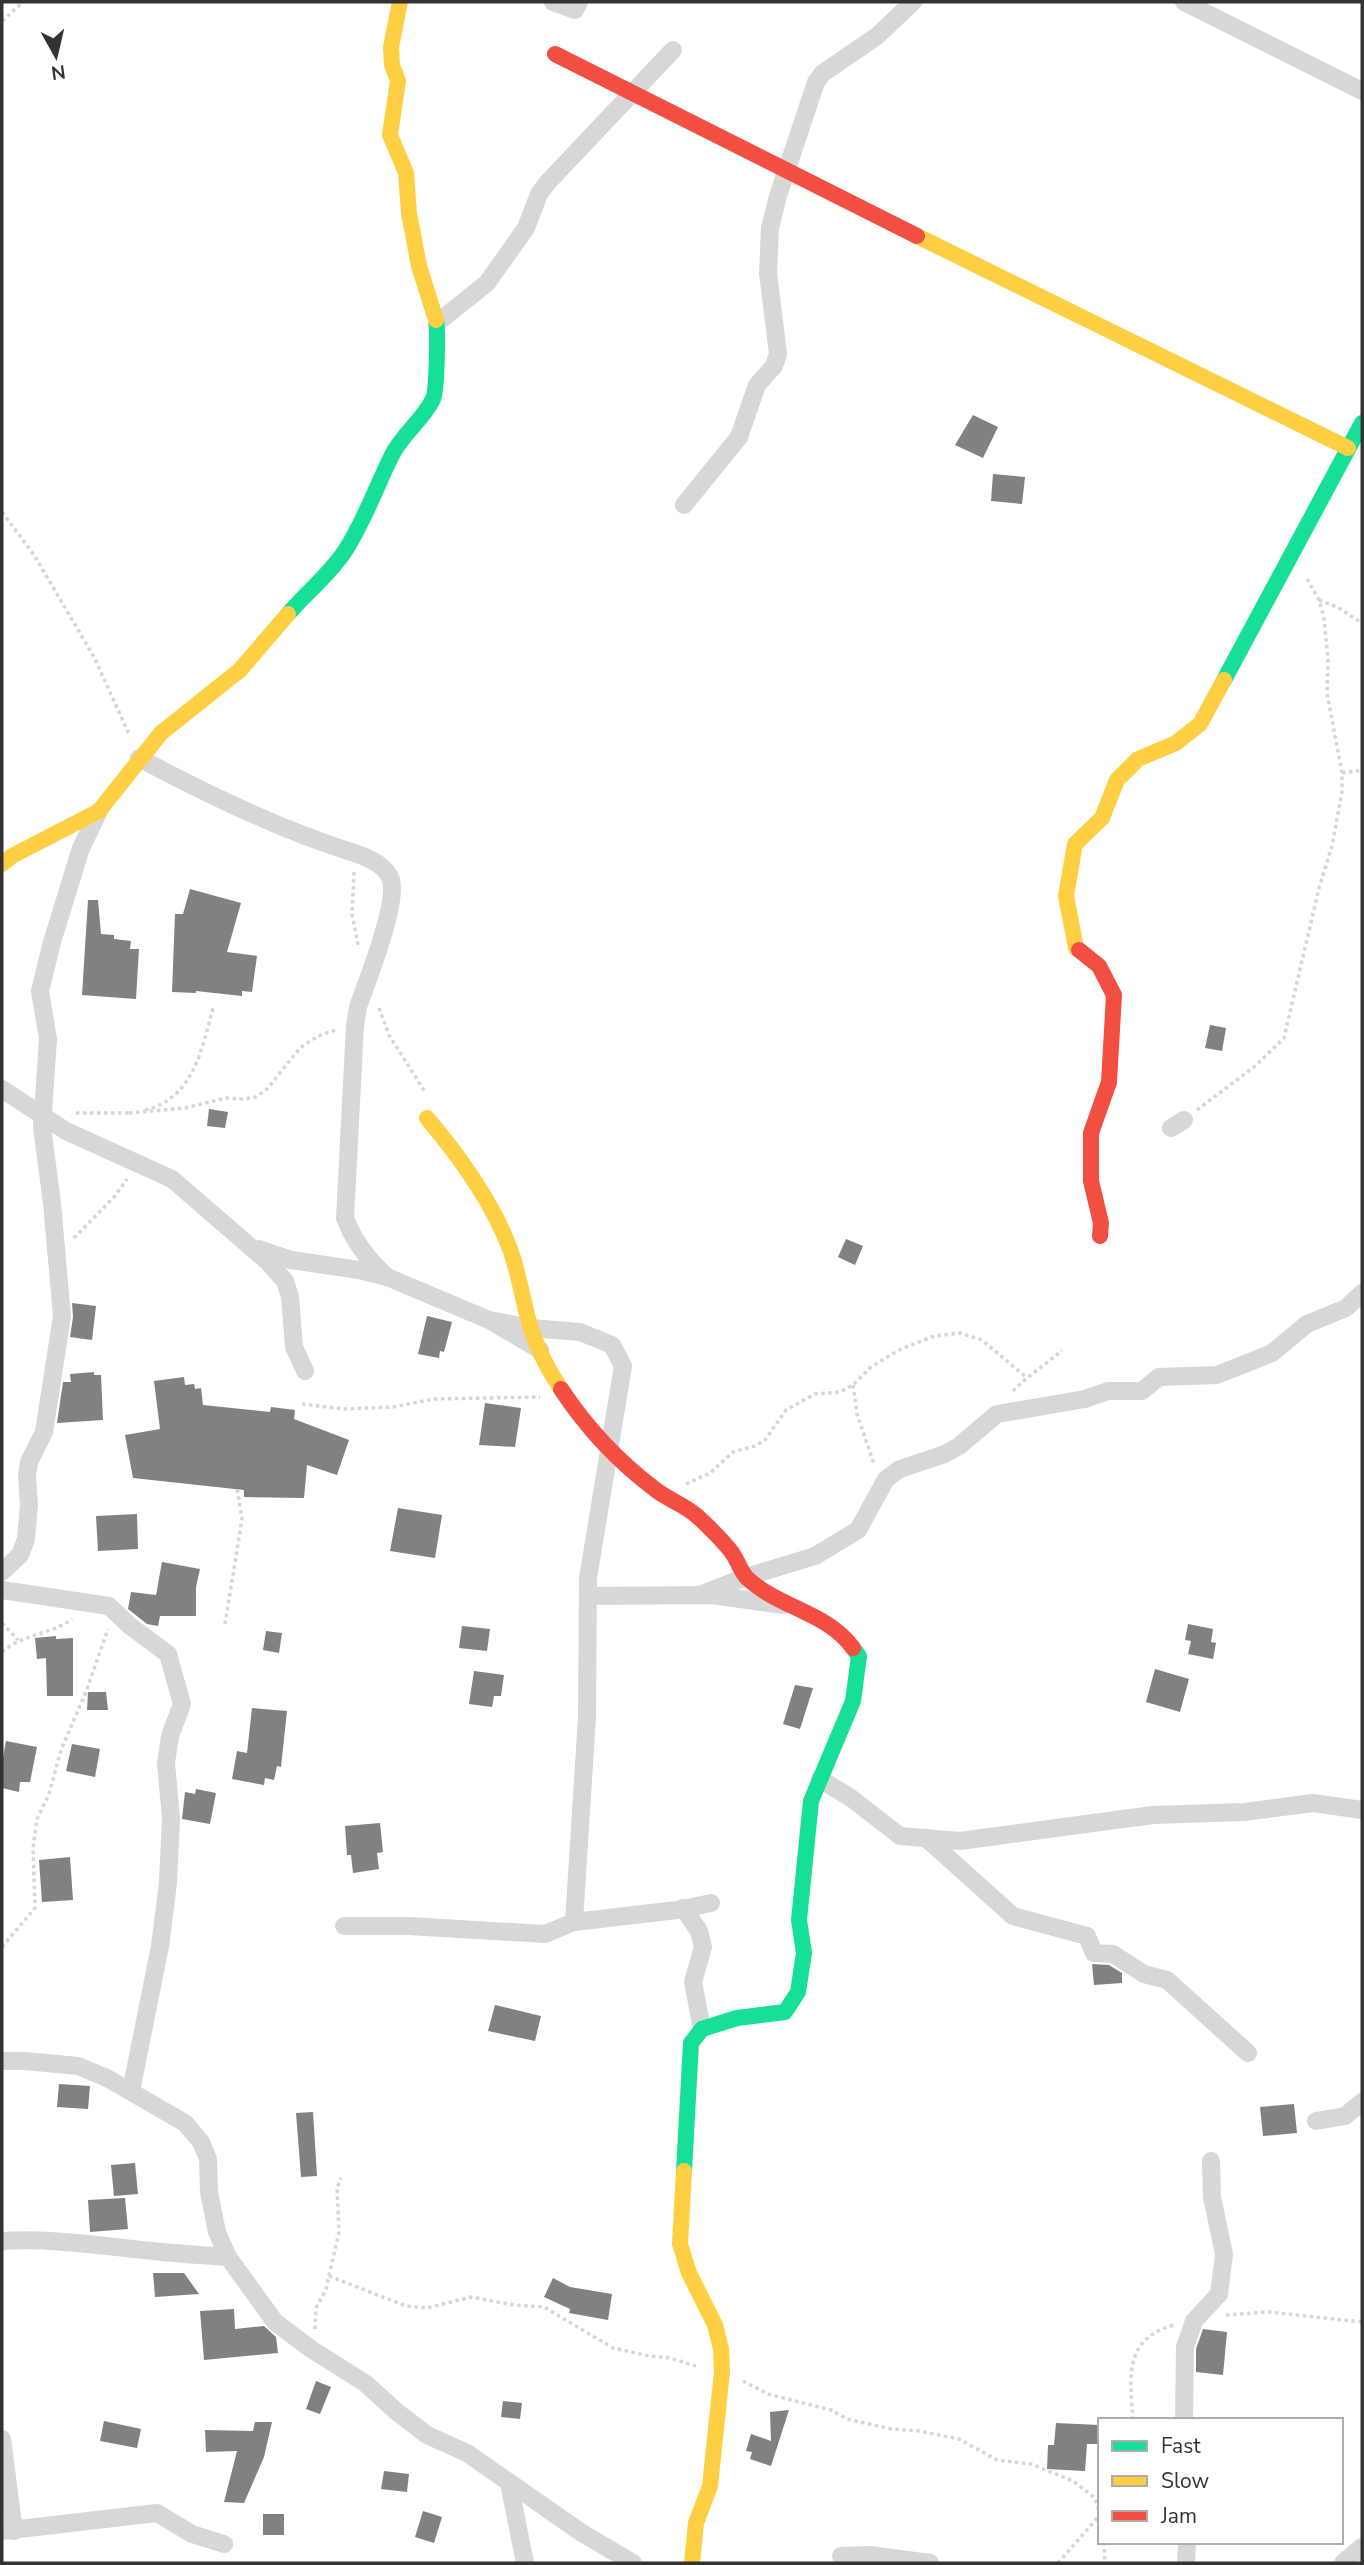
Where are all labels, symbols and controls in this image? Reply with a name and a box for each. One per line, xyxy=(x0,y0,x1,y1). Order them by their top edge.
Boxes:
north arrow xyxy=(21,21,91,91)
text: N xyxy=(49,58,67,86)
legend xyxy=(1098,2418,1343,2544)
text: Fast xyxy=(1161,2432,1201,2460)
text: Slow xyxy=(1161,2467,1210,2495)
text: Jam xyxy=(1160,2502,1197,2530)

